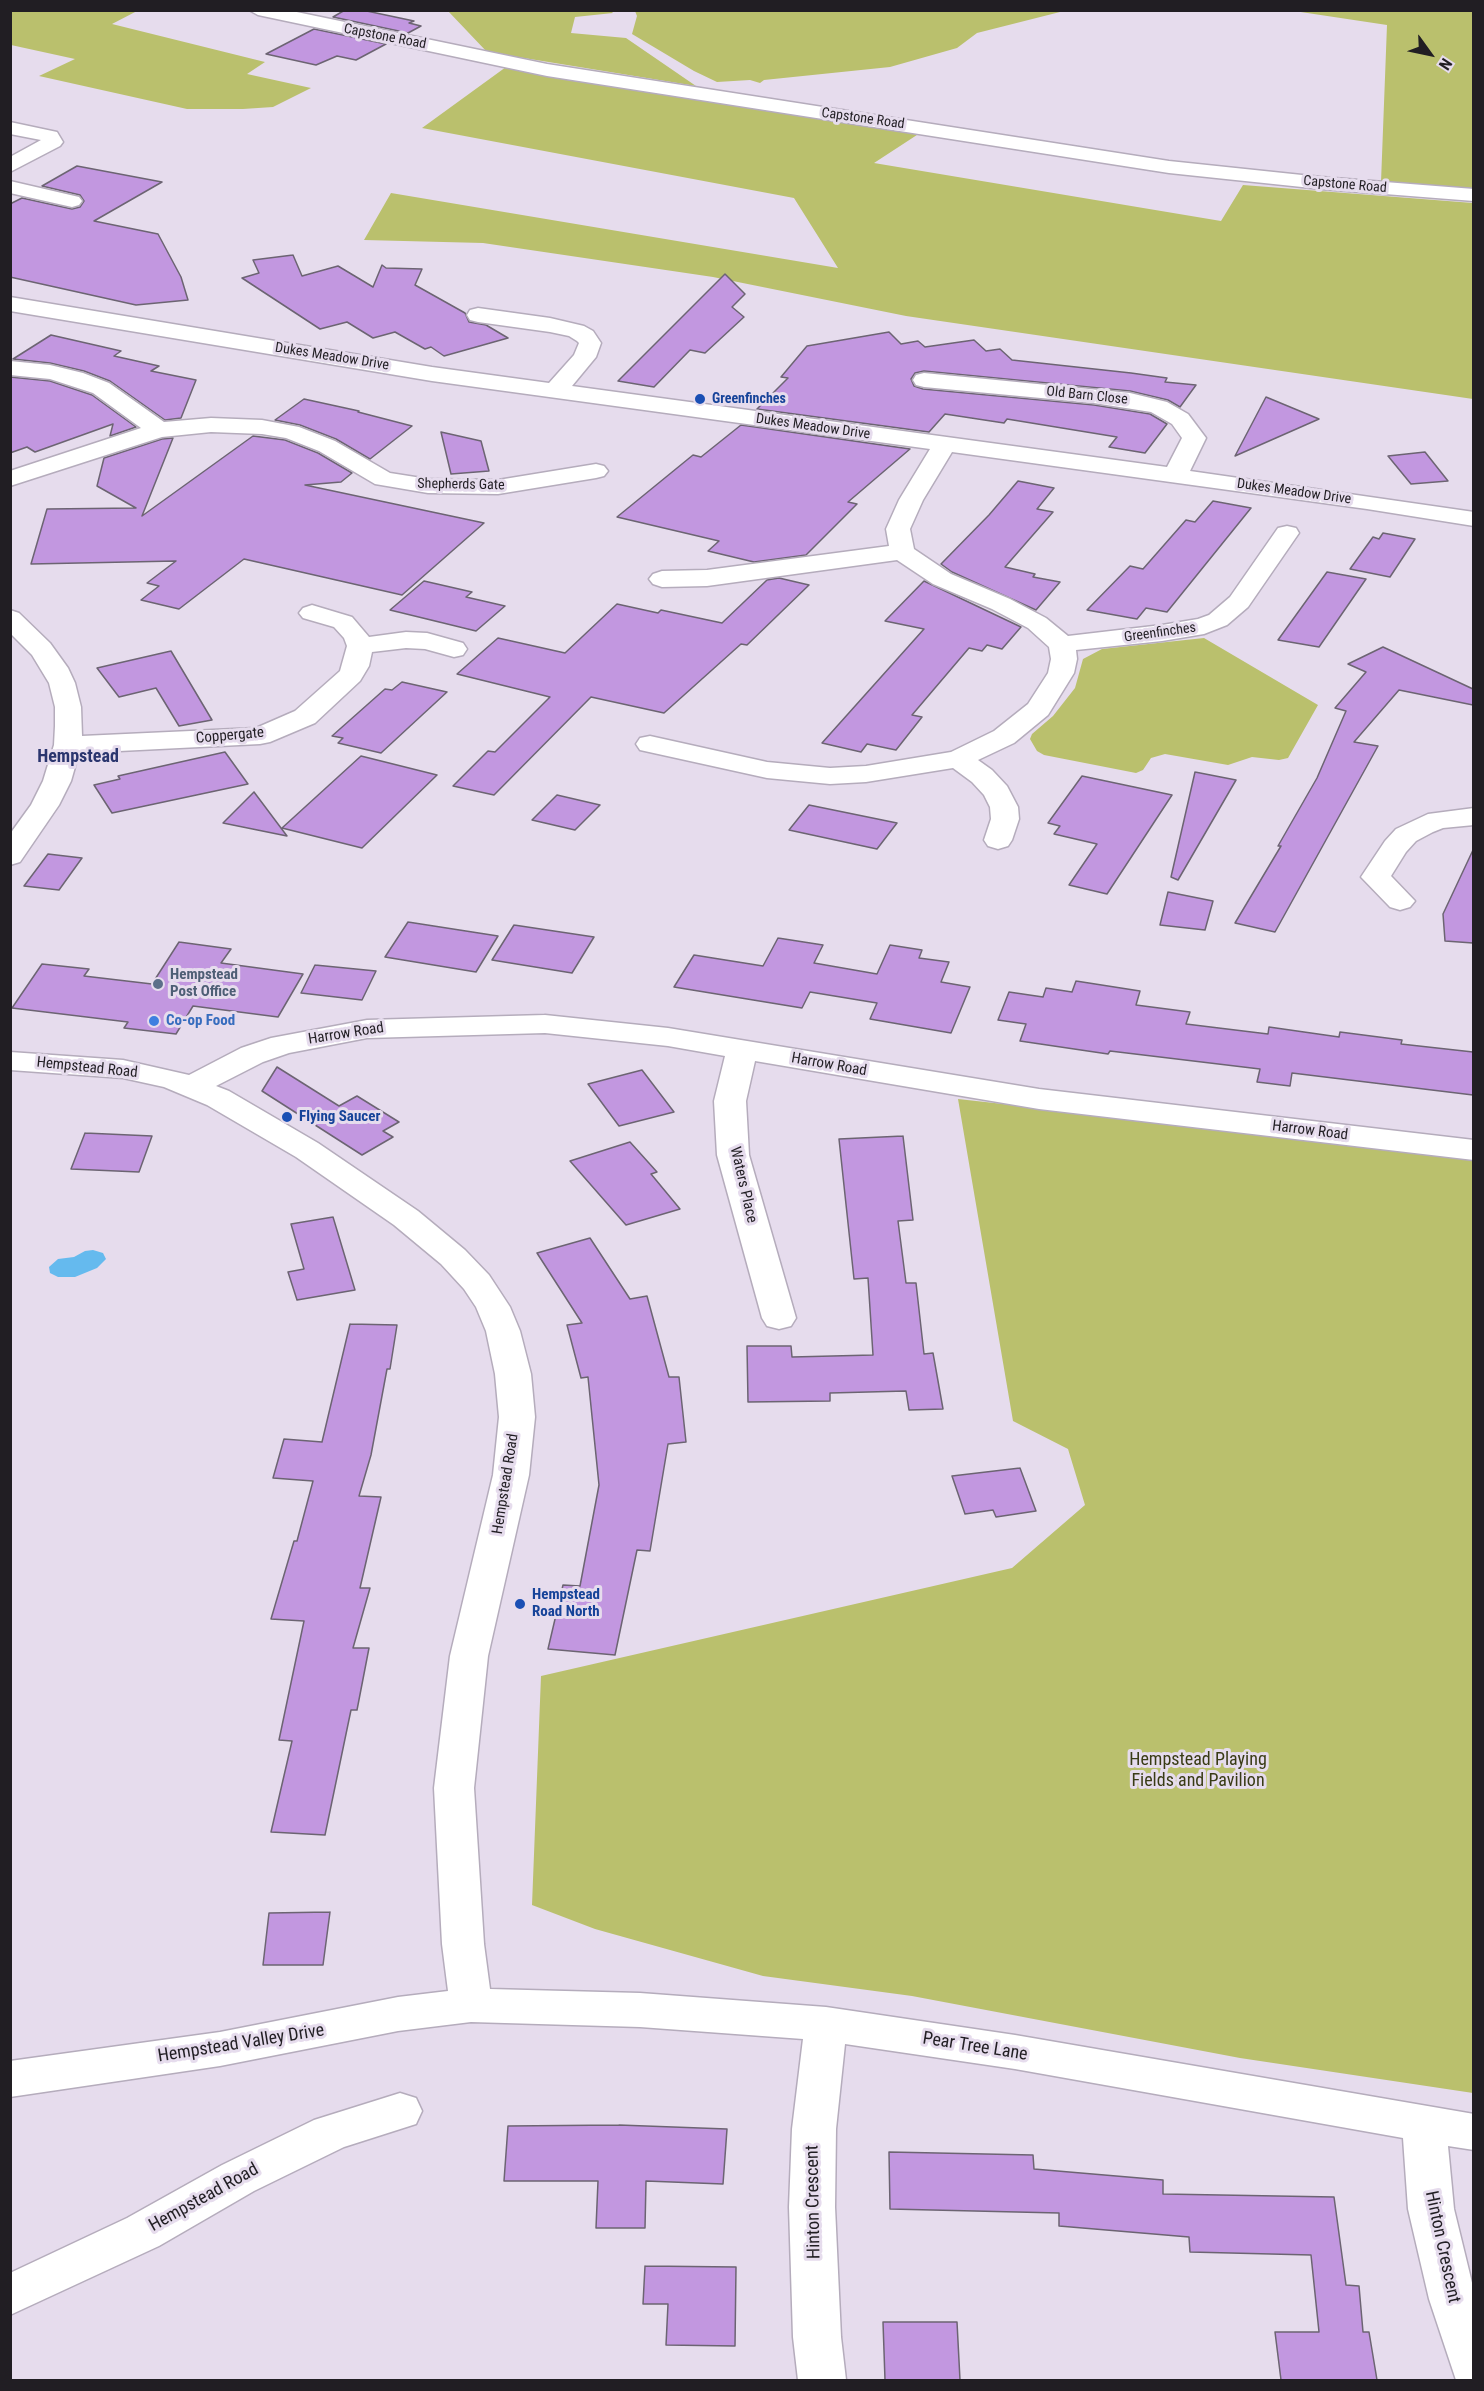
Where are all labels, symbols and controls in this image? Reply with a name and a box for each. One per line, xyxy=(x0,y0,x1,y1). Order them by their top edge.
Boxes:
street label: Capstone Road xyxy=(342,21,428,53)
north arrow xyxy=(1400,24,1460,84)
text: N xyxy=(1435,55,1456,73)
street label: Capstone Road xyxy=(820,105,906,133)
street label: Capstone Road xyxy=(1303,173,1387,197)
street label: Dukes Meadow Drive xyxy=(274,340,390,374)
street label: Old Barn Close xyxy=(1046,383,1128,409)
place label: Greenfinches xyxy=(712,391,786,407)
marker: Greenfinches xyxy=(693,392,707,406)
street label: Dukes Meadow Drive xyxy=(755,411,871,443)
street label: Shepherds Gate xyxy=(417,476,505,494)
street label: Dukes Meadow Drive xyxy=(1236,476,1352,508)
street label: Greenfinches xyxy=(1123,620,1197,646)
street label: Coppergate xyxy=(195,724,265,748)
district label: Hempstead xyxy=(37,746,119,768)
place label: Hempstead Post Office xyxy=(170,966,238,1001)
marker: Hempstead Post Office xyxy=(151,977,165,991)
place label: Co-op Food xyxy=(166,1012,235,1030)
marker: Co-op Food xyxy=(147,1014,161,1028)
street label: Harrow Road xyxy=(307,1019,385,1049)
street label: Harrow Road xyxy=(790,1050,868,1080)
street label: Hempstead Road xyxy=(36,1054,138,1082)
place label: Flying Saucer xyxy=(299,1108,380,1126)
marker: Flying Saucer xyxy=(280,1110,294,1124)
street label: Harrow Road xyxy=(1271,1117,1349,1145)
street label: Waters Place xyxy=(726,1145,760,1225)
street label: Hempstead Road xyxy=(489,1432,523,1536)
place label: Hempstead Road North xyxy=(532,1586,600,1621)
marker: Hempstead Road North xyxy=(513,1597,527,1611)
park label: Hempstead Playing Fields and Pavilion xyxy=(1129,1749,1267,1792)
street label: Hempstead Valley Drive xyxy=(156,2020,326,2068)
street label: Pear Tree Lane xyxy=(921,2028,1029,2066)
street label: Hinton Crescent xyxy=(802,2145,826,2259)
street label: Hempstead Road xyxy=(145,2159,263,2237)
street label: Hinton Crescent xyxy=(1420,2189,1464,2305)

